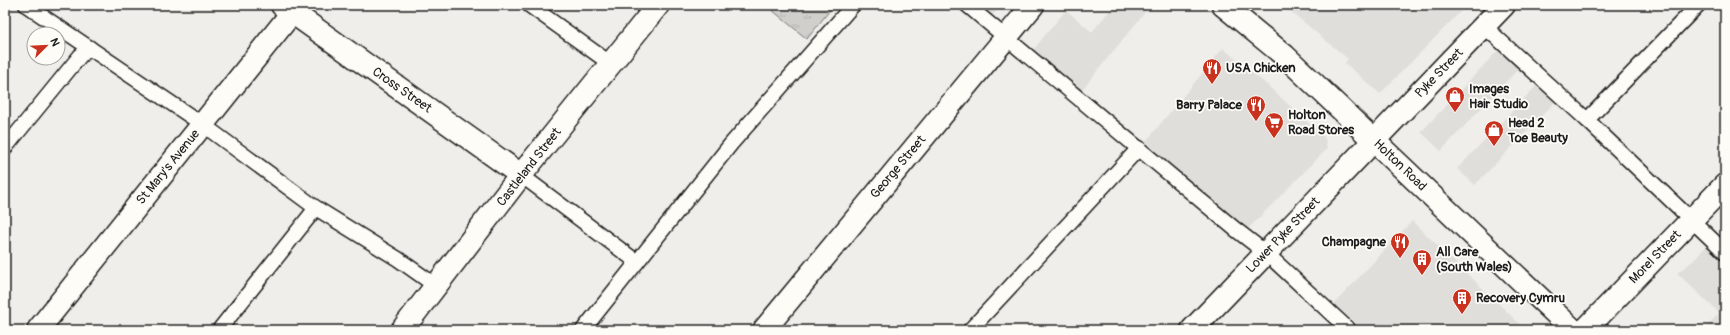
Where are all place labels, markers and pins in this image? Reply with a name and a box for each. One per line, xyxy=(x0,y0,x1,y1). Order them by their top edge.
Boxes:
restaurant icon: USA Chicken xyxy=(1201,57,1223,85)
place label: USA Chicken xyxy=(1226,60,1296,76)
place label: Images Hair Studio xyxy=(1469,81,1528,112)
shop icon: Images Hair Studio xyxy=(1444,85,1466,113)
restaurant icon: Barry Palace xyxy=(1245,94,1267,122)
place label: Barry Palace xyxy=(1176,97,1243,113)
place label: Holton Road Stores xyxy=(1288,107,1354,138)
supermarket icon: Holton Road Stores xyxy=(1263,111,1285,139)
place label: Head 2 Toe Beauty xyxy=(1507,115,1568,146)
shop icon: Head 2 Toe Beauty xyxy=(1483,119,1505,147)
restaurant icon: Champagne xyxy=(1389,231,1411,259)
place label: Champagne xyxy=(1322,234,1387,250)
place label: All Care (South Wales) xyxy=(1436,244,1512,275)
building icon: All Care (South Wales) xyxy=(1411,248,1433,276)
building icon: Recovery Cymru xyxy=(1451,287,1473,315)
place label: Recovery Cymru xyxy=(1476,290,1566,306)

